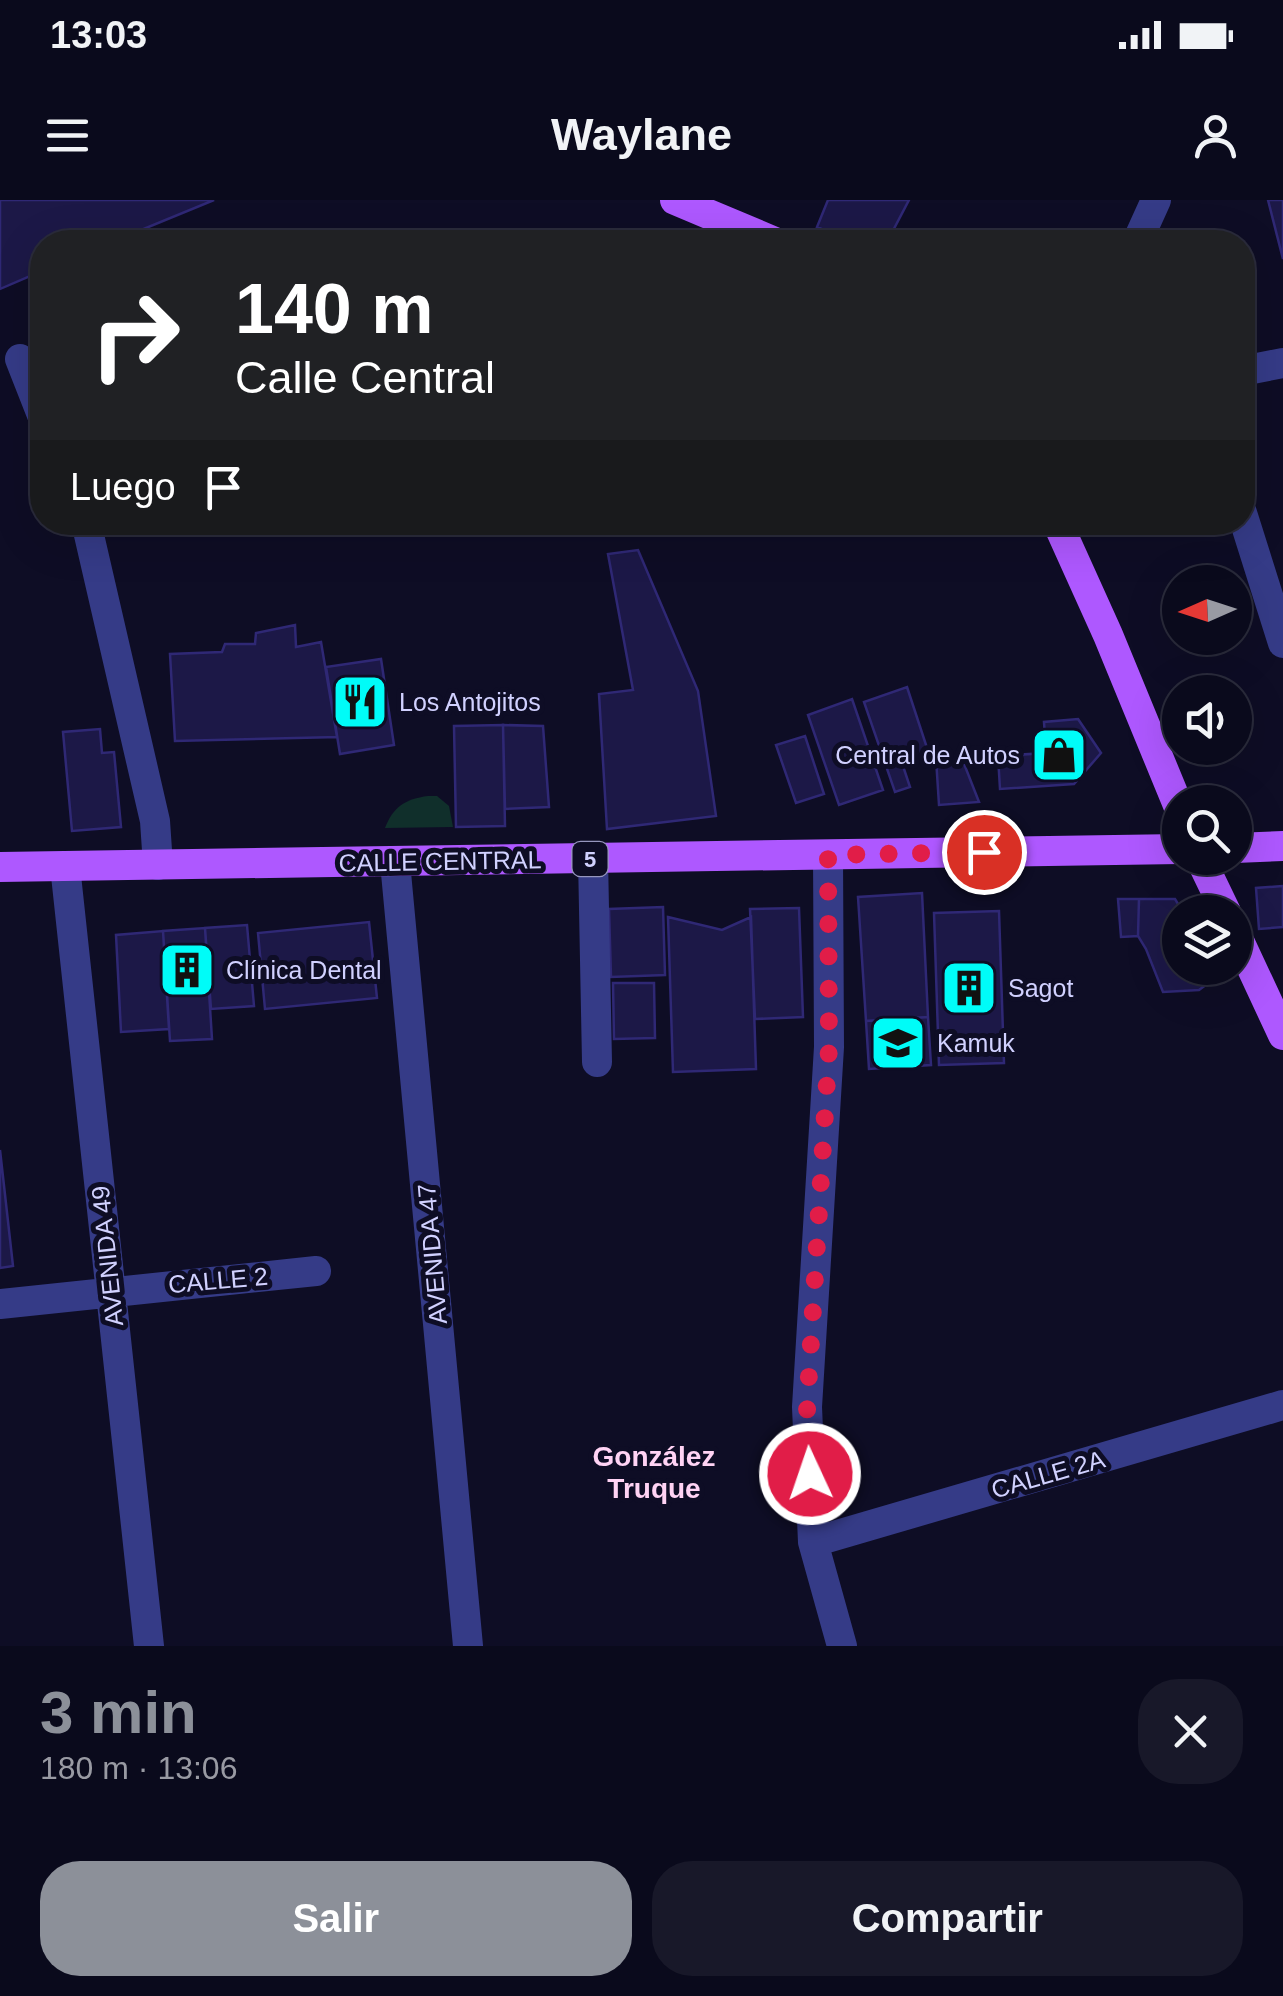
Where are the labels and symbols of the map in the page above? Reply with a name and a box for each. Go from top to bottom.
north arrow [1162,565,1252,655]
restaurant icon: Los Antojitos [330,672,390,732]
place label: Los Antojitos [399,688,541,716]
shop icon: Central de Autos [1029,725,1089,785]
place label: Central de Autos [835,741,1020,769]
pin [942,810,1027,895]
road number: 5 [572,842,608,876]
street label: CALLE CENTRAL [338,845,542,877]
building icon: Clínica Dental [157,940,217,1000]
place label: Clínica Dental [226,956,382,984]
building icon: Sagot [939,958,999,1018]
place label: Sagot [1008,974,1073,1002]
school or university icon: Kamuk [868,1013,928,1073]
place label: Kamuk [937,1029,1015,1057]
street label: AVENIDA 47 [412,1182,452,1326]
street label: AVENIDA 49 [86,1184,128,1328]
street label: CALLE 2 [167,1262,269,1298]
position arrow [758,1422,862,1526]
district label: González Truque [593,1441,715,1504]
street label: CALLE 2A [988,1444,1108,1504]

